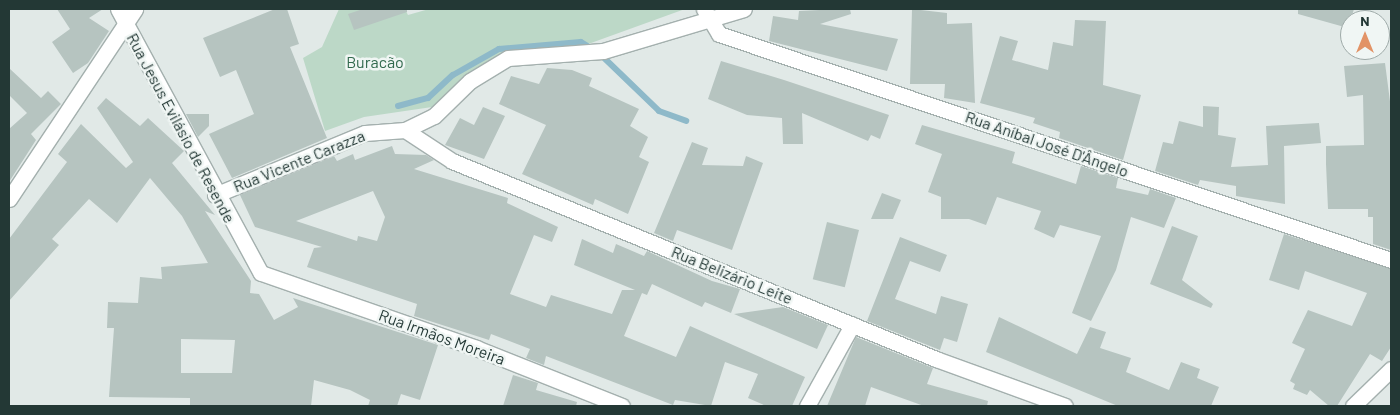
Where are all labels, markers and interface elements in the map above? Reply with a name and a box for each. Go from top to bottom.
north arrow [1340,10,1390,60]
text: N [1360,12,1370,29]
street label: Rua Jesus Evilásio de Resende [123,30,239,226]
park label: Buracão [346,52,404,72]
street label: Rua Aníbal José D'Ângelo [963,107,1131,181]
street label: Rua Vicente Carazza [230,126,368,196]
street label: Rua Belizário Leite [669,242,795,308]
street label: Rua Irmãos Moreira [376,305,508,369]

